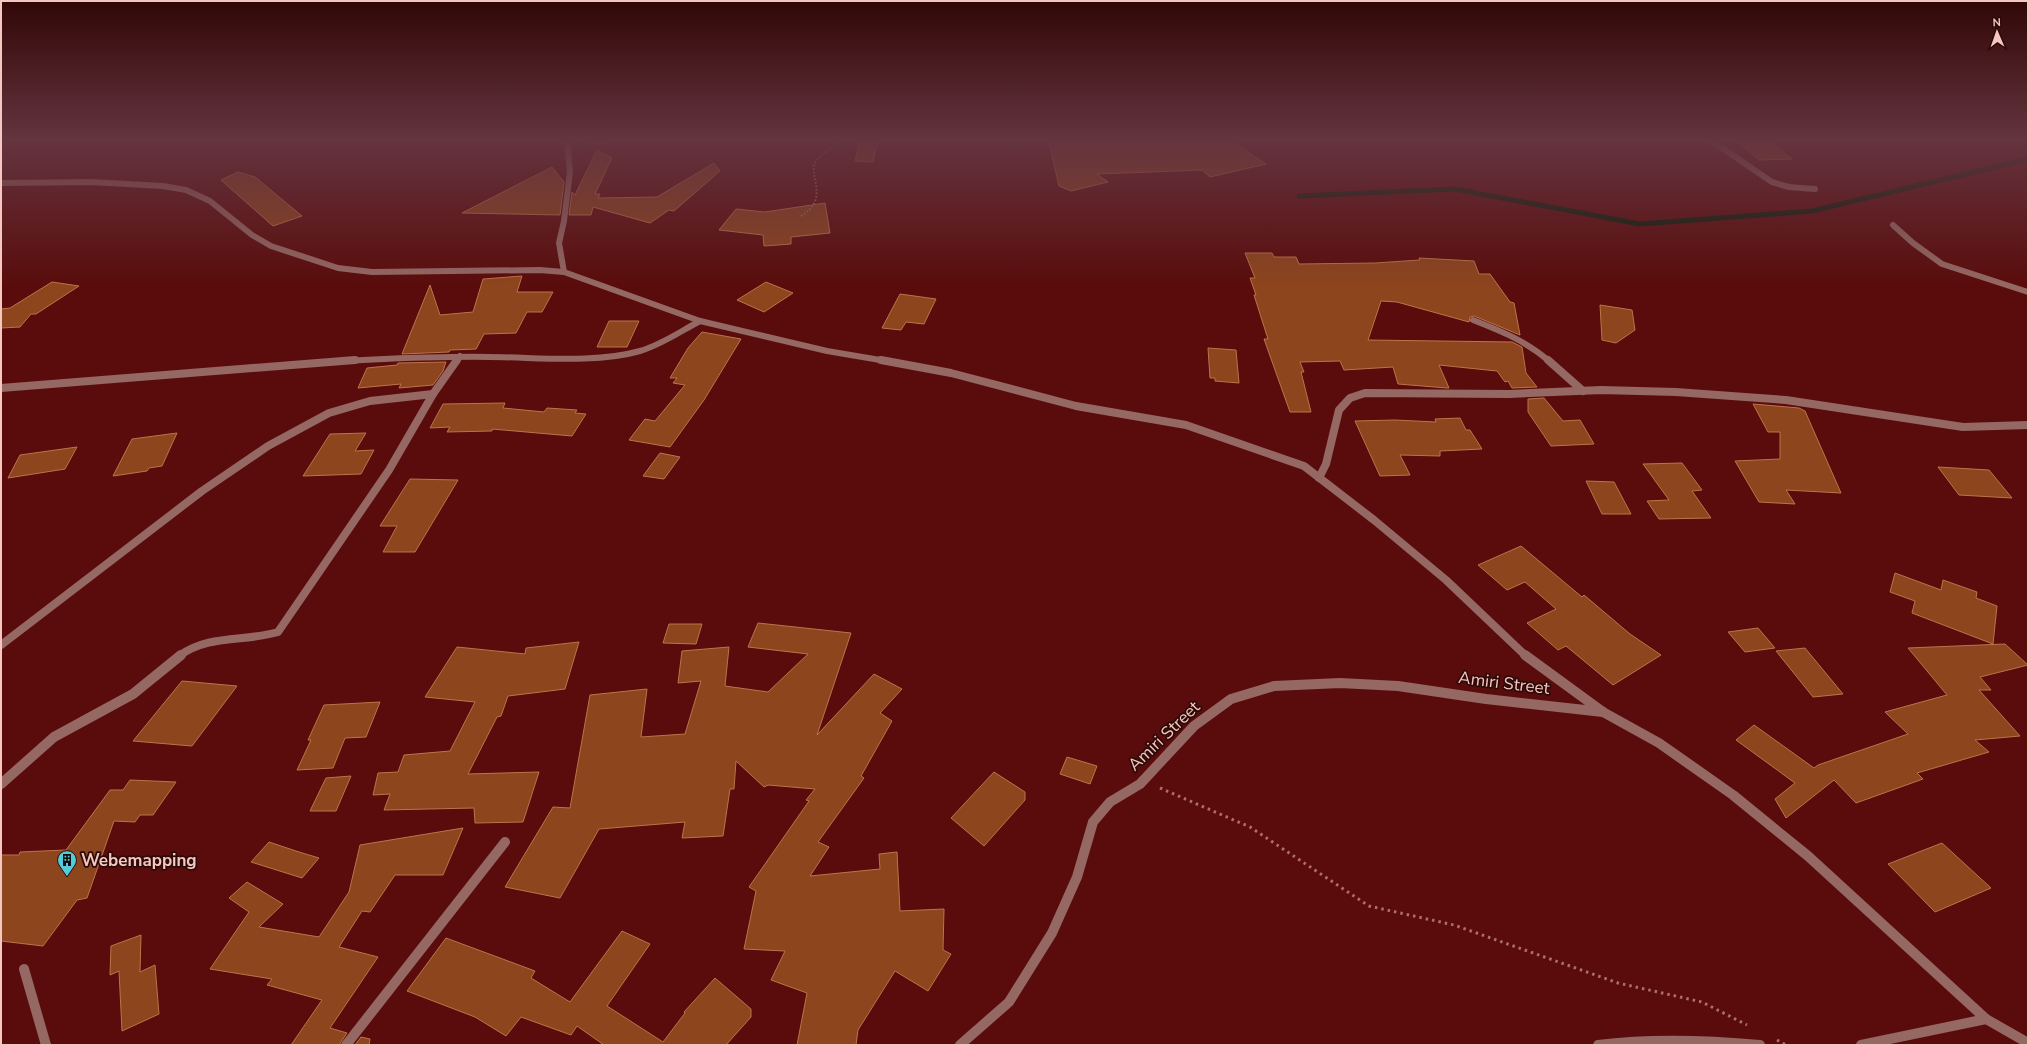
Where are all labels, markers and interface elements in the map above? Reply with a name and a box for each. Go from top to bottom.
north arrow [1977,12,2017,52]
text: N [1992,15,2001,30]
street label: Amiri Street [1457,666,1552,700]
street label: Amiri Street [1123,695,1206,776]
building icon: Webemapping [56,849,78,877]
place label: Webemapping [81,849,197,872]

